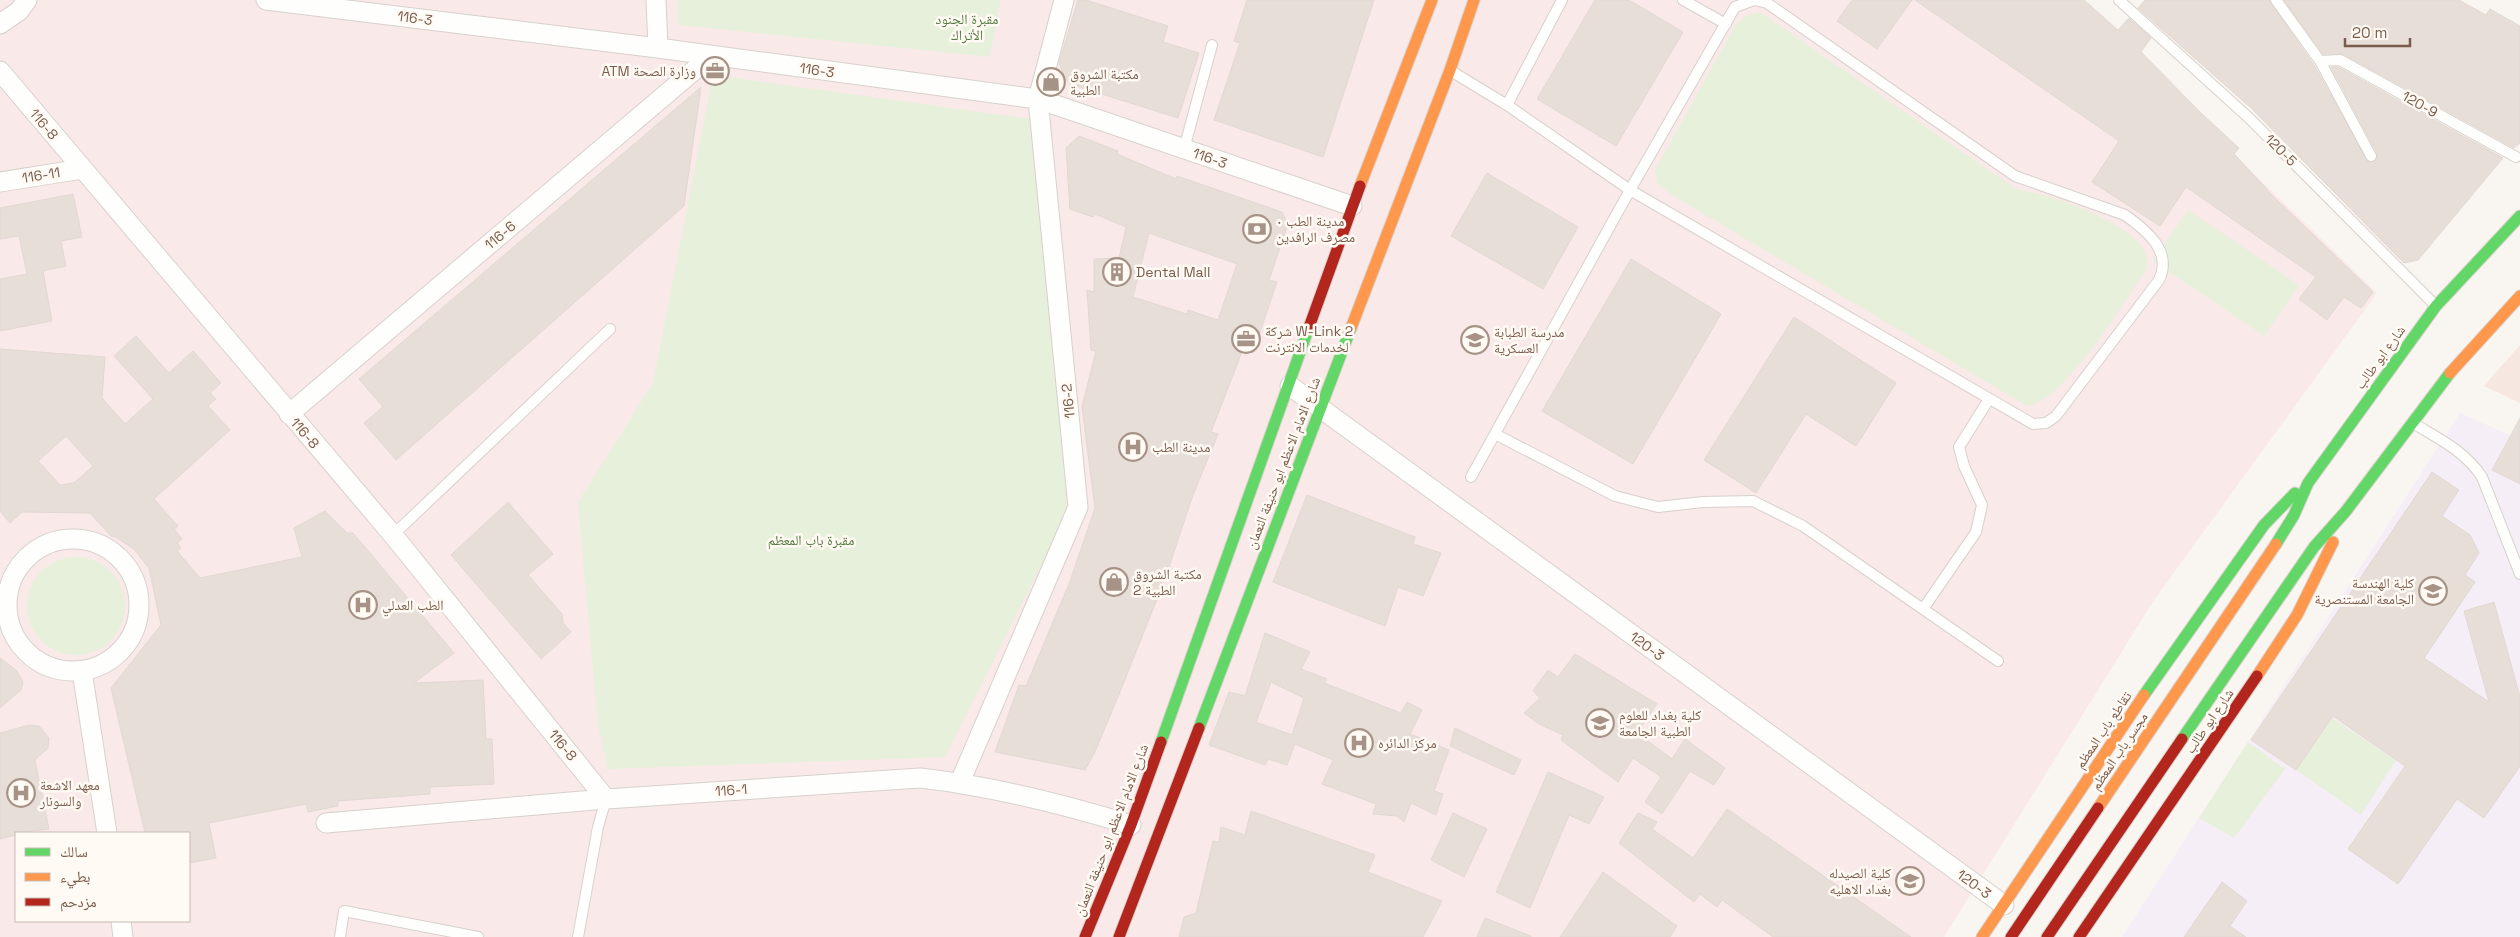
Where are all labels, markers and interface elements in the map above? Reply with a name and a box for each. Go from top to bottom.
street label: 116-3 [396,7,434,29]
park label: مقبرة الجنود الأتراك [936,10,998,44]
scale bar [2345,15,2410,47]
text: 20 m [2352,23,2387,42]
office icon: ATM وزارة الصحة [700,56,730,86]
street label: 116-3 [798,59,836,81]
place label: ATM وزارة الصحة [601,62,696,80]
place label: مكتبة الشروق الطبية [1070,65,1139,99]
shop icon: مكتبة الشروق الطبية [1036,67,1066,97]
street label: 120-9 [2399,87,2441,121]
street label: 116-8 [26,105,62,144]
street label: 120-5 [2261,130,2301,170]
street label: 116-3 [1190,144,1230,172]
street label: 116-11 [21,163,61,187]
place label: مدينة الطب ٠ مصرف الرافدين [1276,212,1355,246]
bank icon: مدينة الطب ٠ مصرف الرافدين [1242,214,1272,244]
street label: 116-6 [481,217,519,253]
building icon: Dental Mall [1102,257,1132,287]
place label: Dental Mall [1136,263,1210,281]
street label: شارع ابو طالب [2351,321,2410,393]
place label: شركة W-Link 2 لخدمات الانترنت [1265,322,1353,356]
place label: مدرسة الطبابة العسكرية [1494,323,1564,357]
office icon: شركة W-Link 2 لخدمات الانترنت [1231,324,1261,354]
school or university icon: مدرسة الطبابة العسكرية [1460,325,1490,355]
street label: شارع الامام الاعظم ابو حنيفة النعمان [1242,374,1325,552]
street label: 116-2 [1057,383,1079,419]
street label: 116-8 [287,414,324,452]
hospital icon: مدينة الطب [1118,432,1148,462]
place label: مدينة الطب [1152,438,1210,456]
park label: مقبرة باب المعظم [768,531,854,550]
place label: مكتبة الشروق الطبية 2 [1133,565,1202,599]
shop icon: مكتبة الشروق الطبية 2 [1099,567,1129,597]
place label: كلية الهندسة الجامعة المستنصرية [2315,574,2414,608]
school or university icon: كلية الهندسة الجامعة المستنصرية [2418,576,2448,606]
hospital icon: الطب العدلي [348,590,378,620]
place label: الطب العدلي [382,596,443,617]
street label: 120-3 [1626,628,1668,664]
street label: شارع ابو طالب [2181,685,2238,758]
street label: تقاطع باب المعظم [2071,688,2136,773]
place label: كلية بغداد للعلوم الطبية الجامعة [1619,706,1701,740]
school or university icon: كلية بغداد للعلوم الطبية الجامعة [1585,708,1615,738]
street label: مجسر باب المعظم [2086,709,2152,794]
street label: 116-8 [545,726,581,765]
hospital icon: مركز الدائره [1344,728,1374,758]
place label: مركز الدائره [1378,734,1437,752]
street label: شارع الامام الاعظم ابو حنيفة النعمان [1070,741,1153,919]
place label: معهد الاشعة والسونار [39,776,100,810]
hospital icon: معهد الاشعة والسونار [6,778,36,808]
street label: 116-1 [714,780,748,800]
legend [15,832,190,922]
text: سالك [60,842,88,861]
place label: كلية الصيدله بغداد الاهليه [1829,864,1891,898]
school or university icon: كلية الصيدله بغداد الاهليه [1895,866,1925,896]
street label: 120-3 [1953,866,1995,902]
text: بطيء [60,867,90,889]
text: مزدحم [60,892,97,912]

